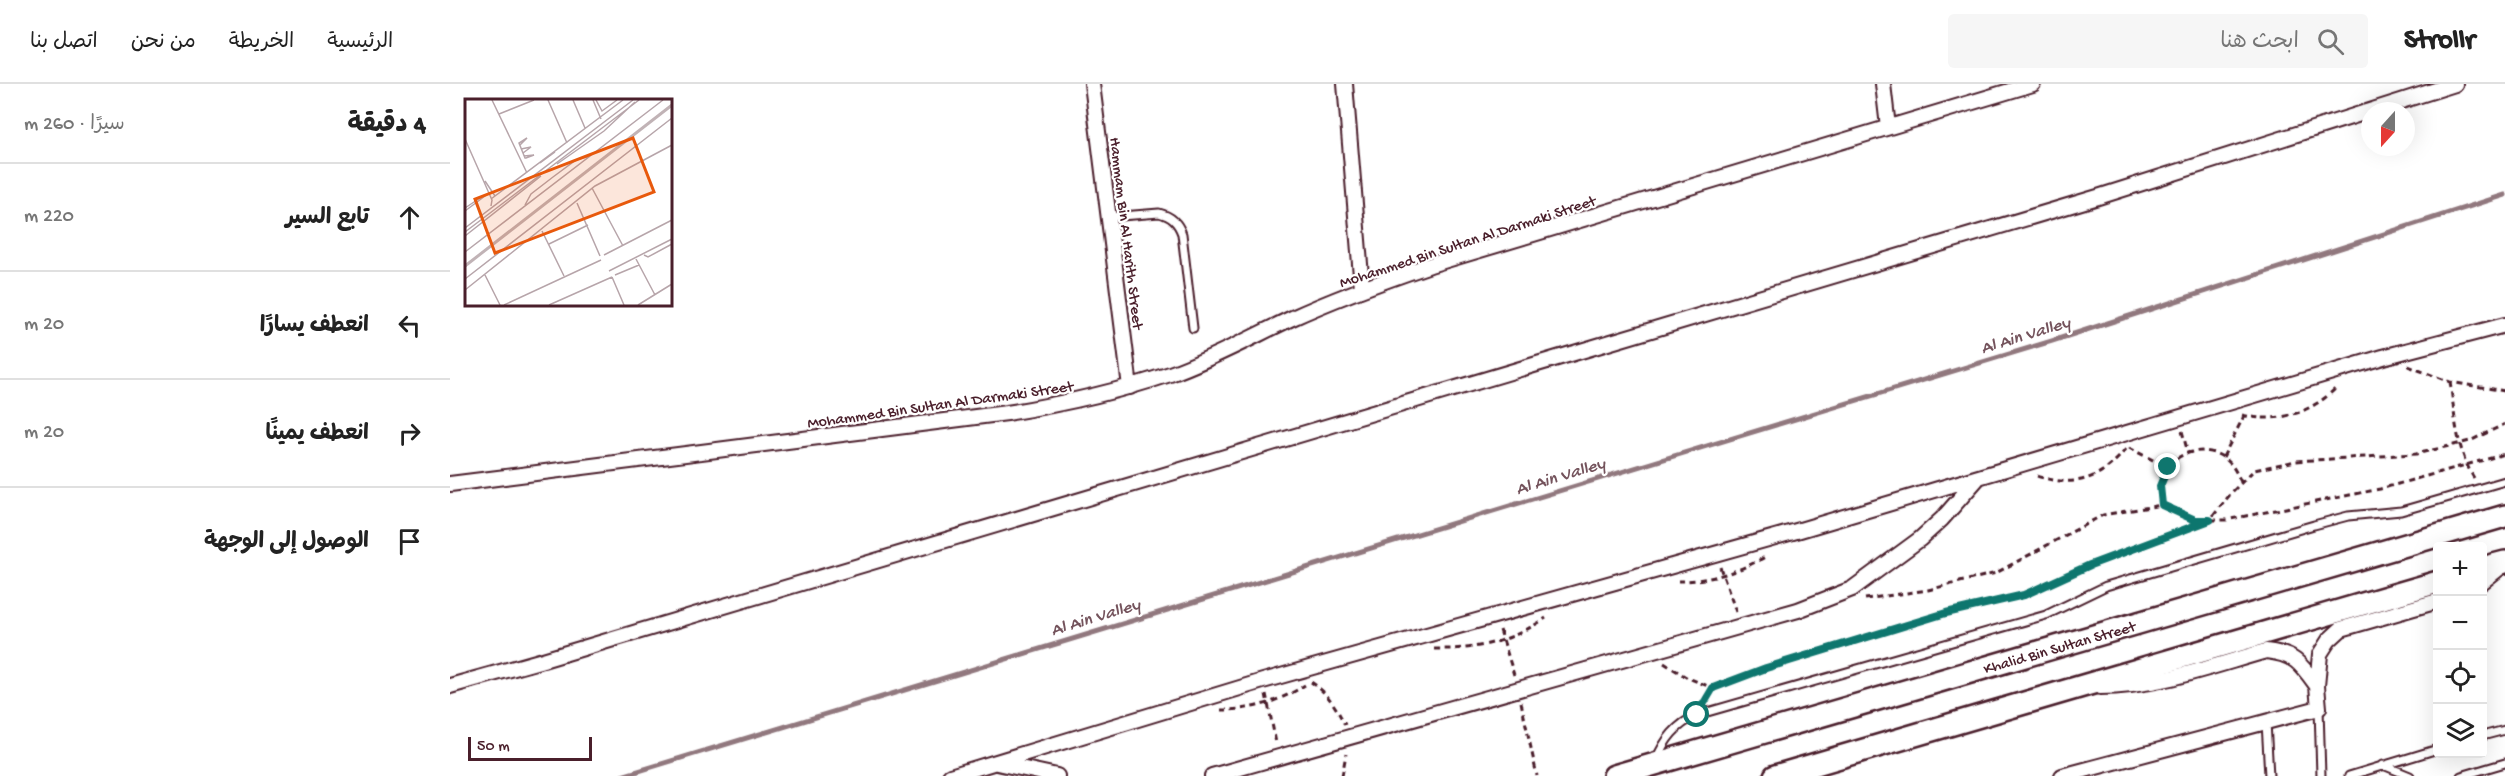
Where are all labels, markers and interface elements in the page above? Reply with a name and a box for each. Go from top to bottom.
search box [1948,14,2368,68]
icon: search [2314,25,2347,58]
text: Strollr [2404,25,2475,58]
text: ابحث هنا [2220,30,2299,56]
text: اتصل بنا [30,31,98,56]
text: من نحن [131,31,196,56]
text: الخريطة [229,31,294,56]
text: الرئيسية [327,31,393,56]
inset map [465,99,672,306]
north arrow [2361,102,2415,156]
text: 4 دقيقة [348,111,426,142]
text: سيرًا · 260 m [24,114,125,137]
street label: Hammam Bin Al Harith Street [1103,136,1146,332]
street label: Mohammed Bin Sultan Al Darmaki Street [1338,192,1600,294]
icon: ahead [393,201,426,234]
text: 220 m [24,206,74,229]
text: تابع السير [285,206,369,232]
icon: left [393,309,426,342]
water label: Al Ain Valley [1979,313,2074,360]
text: 20 m [24,314,64,337]
text: انعطف يسارًا [260,314,369,340]
street label: Mohammed Bin Sultan Al Darmaki Street [806,378,1076,435]
icon: right [393,417,426,450]
text: 20 m [24,422,64,445]
text: انعطف يمينًا [266,422,369,448]
route end [2154,453,2180,479]
water label: Al Ain Valley [1514,454,1609,501]
icon: arrive [393,525,426,558]
text: الوصول إلى الوجهة [204,530,369,556]
map controls [2433,542,2487,758]
button: + [2433,542,2487,596]
water label: Al Ain Valley [1049,595,1144,642]
button: − [2433,596,2487,650]
street label: Khalid Bin Sultan Street [1982,618,2140,680]
button: locate [2433,650,2487,704]
route start [1683,701,1709,727]
button: layers [2433,704,2487,758]
scale bar [468,734,592,762]
text: 50 m [477,738,510,757]

